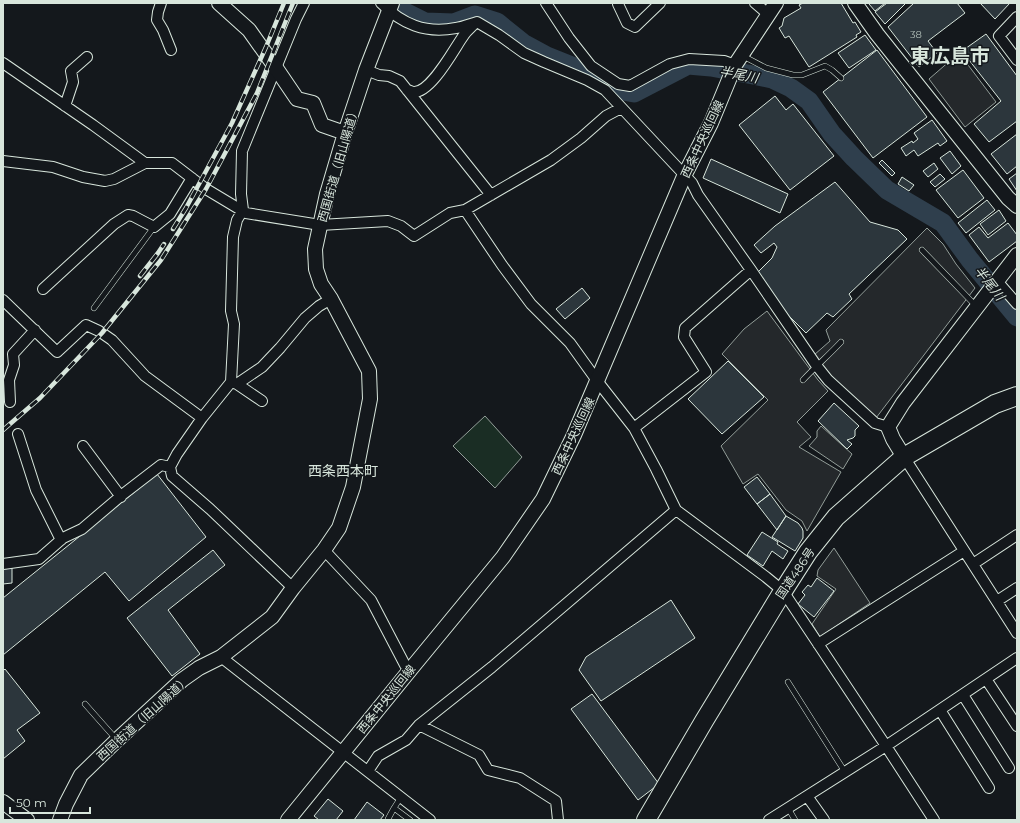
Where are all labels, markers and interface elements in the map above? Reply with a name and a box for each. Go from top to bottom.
house number: 38 [910,28,922,41]
district label: 東広島市 [910,44,990,68]
water label: 半尾川 [718,62,762,86]
street label: 西条中央巡回線 [677,98,727,180]
street label: 西国街道（旧山陽道） [314,104,362,224]
water label: 半尾川 [972,263,1010,305]
street label: 西条中央巡回線 [548,395,598,477]
district label: 西条西本町 [308,462,378,480]
street label: 国道486号 [772,544,818,602]
street label: 西条中央巡回線 [354,662,418,736]
street label: 西国街道（旧山陽道） [93,672,193,764]
scale bar [10,789,90,815]
text: 50 m [16,795,47,810]

